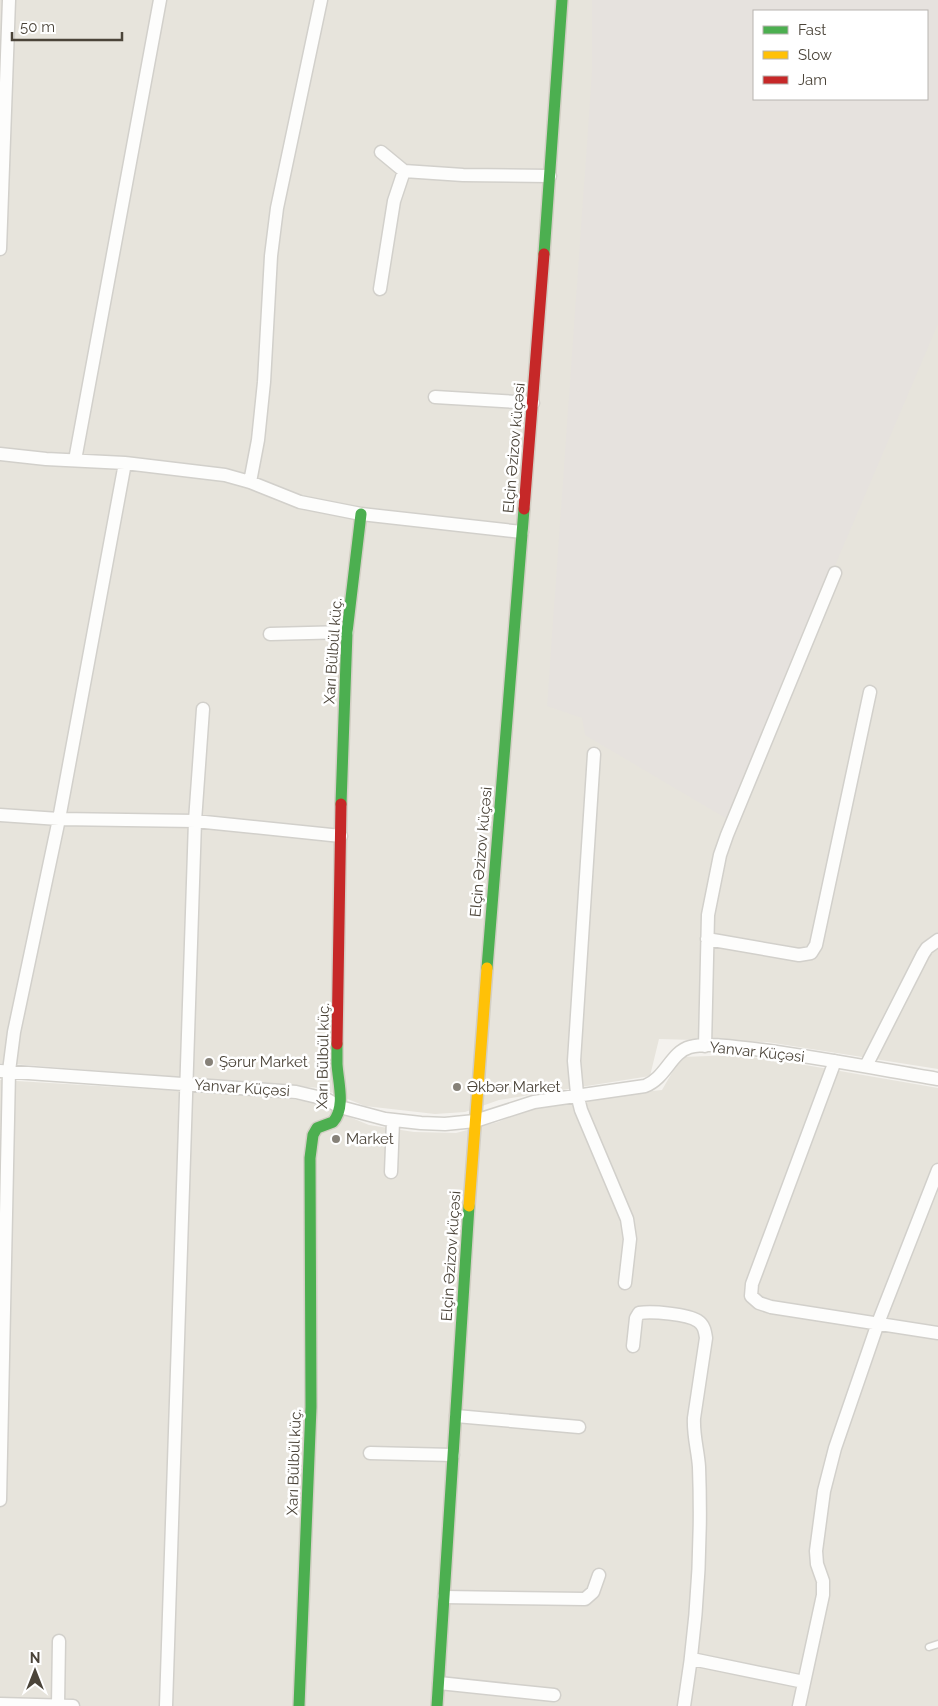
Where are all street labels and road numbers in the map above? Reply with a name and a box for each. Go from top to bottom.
street label: Elçin Əzizov küçəsi [499,382,529,514]
street label: Xarı Bülbül küç. [320,597,346,705]
street label: Elçin Əzizov küçəsi [466,786,496,918]
street label: Xarı Bülbül küç. [313,1003,333,1109]
street label: Yanvar Küçəsi [708,1038,806,1066]
street label: Yanvar Küçəsi [194,1076,290,1100]
street label: Elçin Əzizov küçəsi [437,1190,465,1322]
street label: Xarı Bülbül küç. [283,1408,305,1516]

